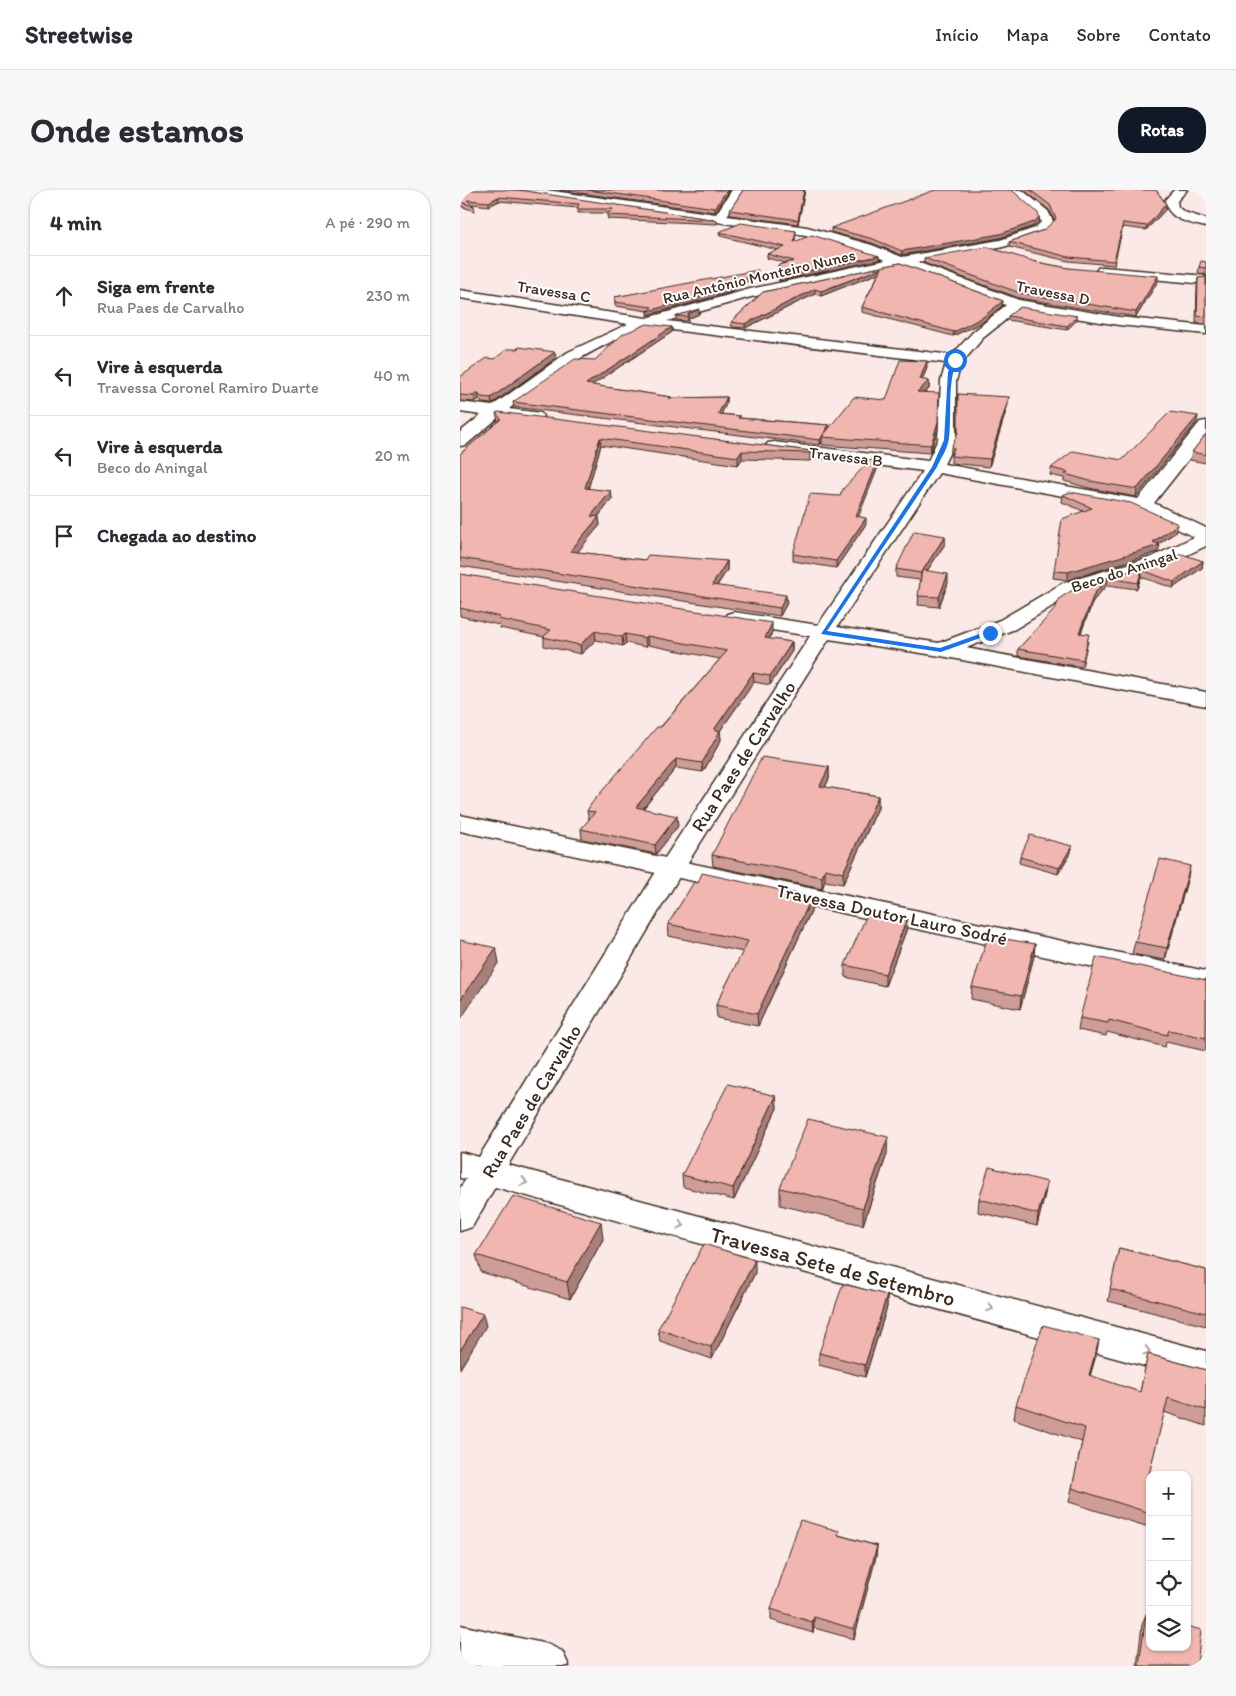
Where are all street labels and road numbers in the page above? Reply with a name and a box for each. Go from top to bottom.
street label: Rua Antônio Monteiro Nunes [661,245,857,308]
street label: Travessa C [516,276,592,307]
street label: Travessa D [1015,276,1092,309]
street label: Travessa B [808,443,884,470]
street label: Beco do Aningal [1069,544,1180,597]
street label: Rua Paes de Carvalho [686,677,801,836]
street label: Travessa Doutor Lauro Sodré [774,879,1009,950]
street label: Rua Paes de Carvalho [477,1020,586,1182]
street label: Travessa Sete de Setembro [707,1221,958,1312]

